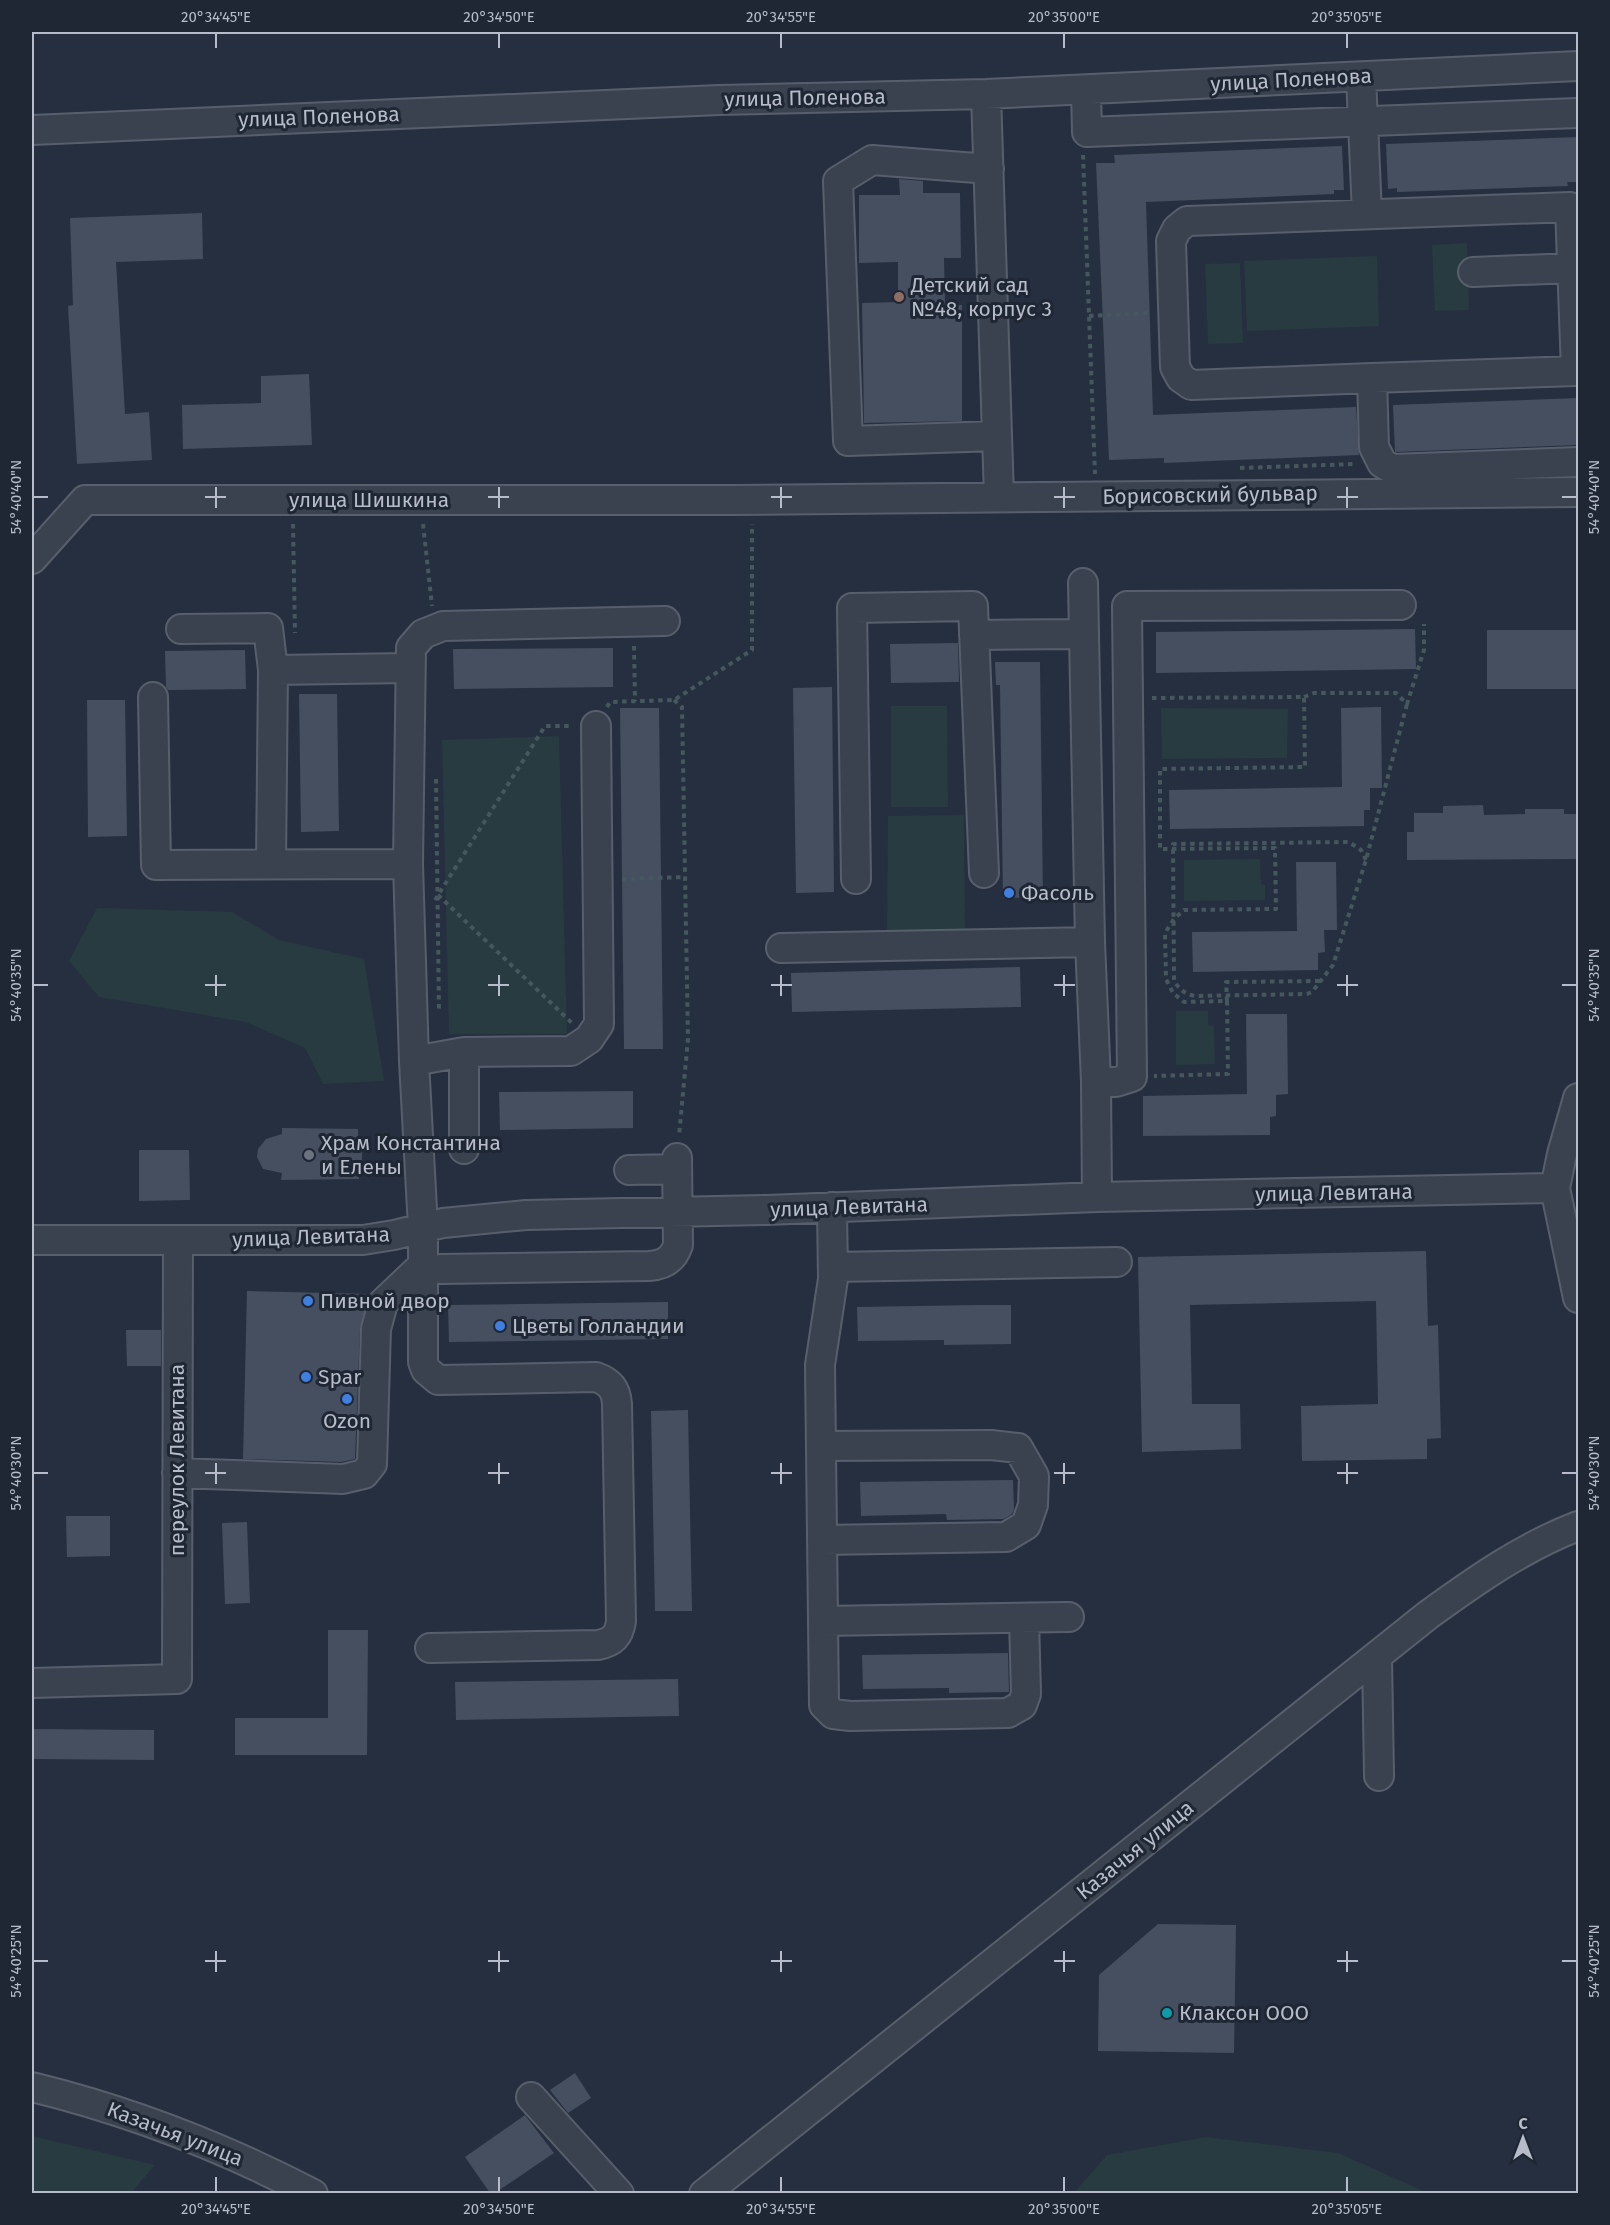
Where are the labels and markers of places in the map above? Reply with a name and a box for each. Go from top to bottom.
place label: Детский сад №48, корпус 3 [910,272,1052,322]
marker: Детский сад №48, корпус 3 [892,290,906,304]
place label: Фасоль [1021,880,1094,906]
marker: Фасоль [1002,886,1016,900]
place label: Храм Константина и Елены [321,1130,501,1180]
marker: Храм Константина и Елены [302,1148,316,1162]
place label: Пивной двор [320,1288,450,1314]
marker: Пивной двор [301,1294,315,1308]
place label: Цветы Голландии [512,1313,685,1339]
marker: Цветы Голландии [493,1319,507,1333]
place label: Spar [318,1364,361,1390]
marker: Spar [299,1370,313,1384]
marker: Ozon [340,1392,354,1406]
place label: Ozon [323,1408,371,1434]
place label: Клаксон ООО [1179,2000,1309,2026]
marker: Клаксон ООО [1160,2006,1174,2020]

